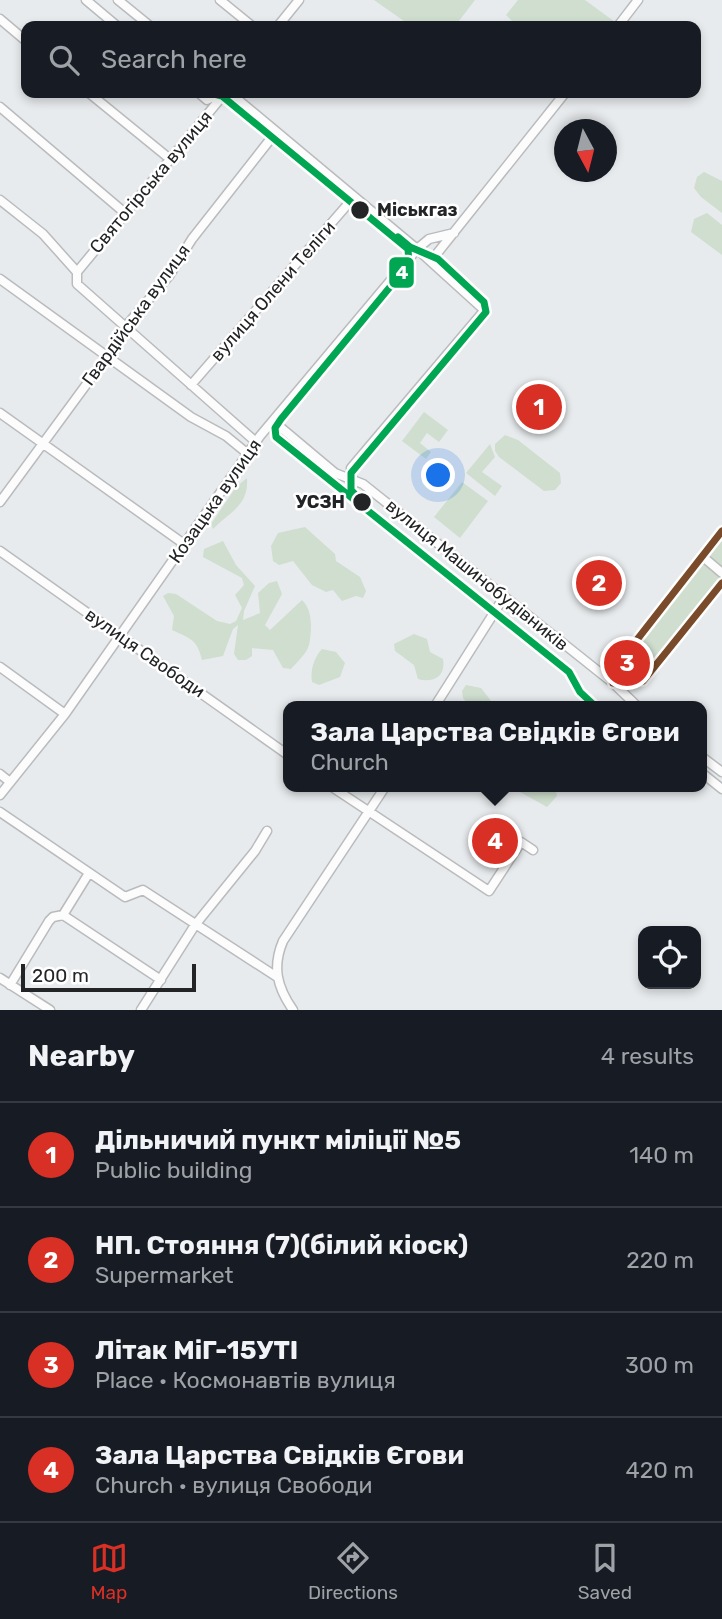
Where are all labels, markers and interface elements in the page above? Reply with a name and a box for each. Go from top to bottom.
search box [21,21,701,98]
icon: search [45,41,83,79]
text: Search here [101,44,247,75]
street label: Святогірська вулиця [85,106,217,258]
north arrow [554,119,617,182]
marker: Міськгаз [349,199,371,221]
place label: Міськгаз [377,199,458,221]
street label: вулиця Олени Теліги [206,216,340,366]
street label: Гвардійська вулиця [77,240,195,390]
line badge: 4 [388,256,415,289]
text: 4 [396,261,409,284]
pin: 1 [516,381,562,433]
street label: Козацька вулиця [164,435,266,567]
your location [421,458,455,492]
place label: УСЗН [296,491,345,513]
marker: УСЗН [351,491,373,513]
street label: вулиця Машинобудівників [381,495,573,655]
pin: 2 [576,557,622,609]
street label: вулиця Свободи [81,604,209,702]
pin: 3 [604,637,650,689]
popup [283,701,707,792]
text: Зала Царства Свідків Єгови [310,717,680,748]
text: Church [310,748,389,776]
pin: 4 [472,815,518,867]
map controls [638,926,701,989]
button: locate [638,926,701,989]
scale bar [21,961,196,993]
text: 200 m [32,964,89,987]
text: Nearby [28,1038,135,1074]
text: 4 results [601,1042,694,1070]
text: Дільничий пункт міліції №5 [95,1125,461,1156]
text: 1 [45,1141,57,1169]
text: 140 m [629,1141,694,1169]
text: Public building [95,1156,252,1184]
text: НП. Стояння (7)(білий кіоск) [95,1230,468,1261]
text: 2 [44,1246,58,1274]
text: 220 m [626,1246,694,1274]
text: Supermarket [95,1261,233,1289]
text: Літак МіГ-15УТІ [95,1335,298,1366]
text: 3 [43,1351,59,1379]
text: 300 m [625,1351,694,1379]
text: Place · Космонавтів вулиця [95,1366,396,1394]
text: Зала Царства Свідків Єгови [95,1440,464,1471]
text: 4 [43,1456,59,1484]
text: 420 m [626,1456,694,1484]
text: Church · вулиця Свободи [95,1471,373,1499]
tab: Map [90,1539,128,1604]
tab: Directions [308,1539,398,1604]
tab: Saved [578,1539,632,1604]

